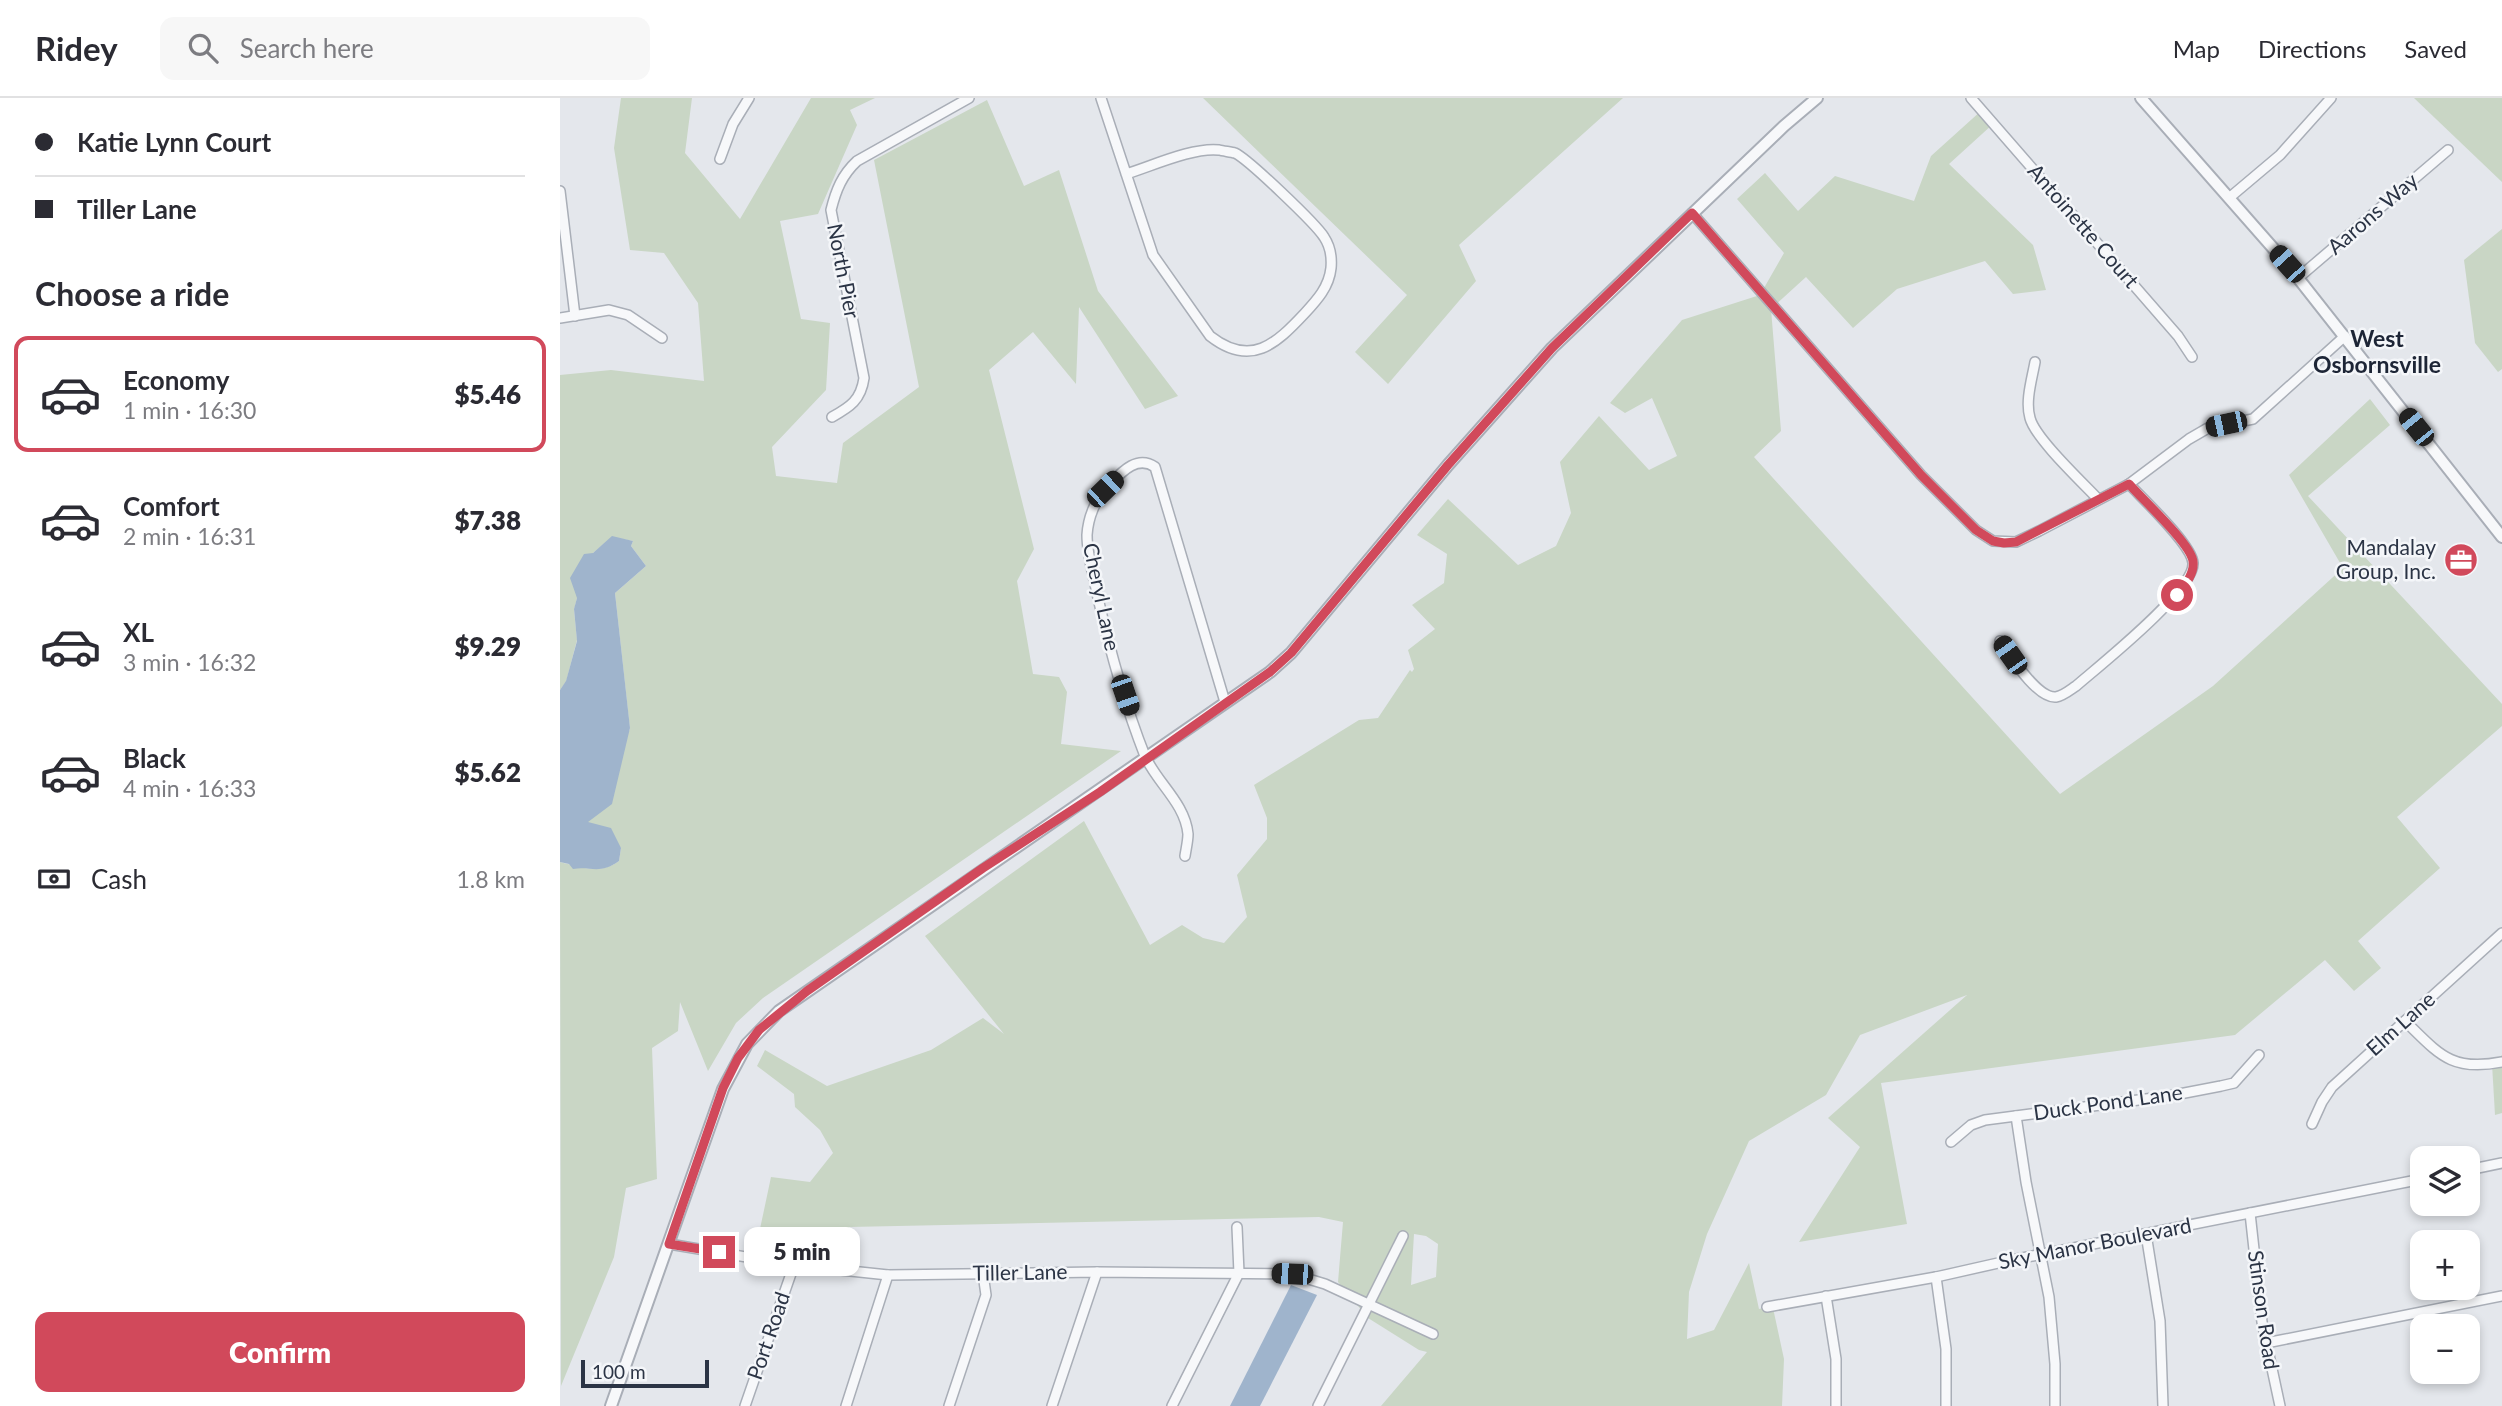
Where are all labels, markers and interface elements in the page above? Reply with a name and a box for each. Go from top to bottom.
search box [160,17,650,80]
text: Ridey [35,28,118,68]
icon: search [184,29,222,67]
text: Search here [240,32,374,64]
text: Map [2173,34,2220,63]
text: Directions [2258,34,2366,63]
text: Saved [2404,34,2467,63]
text: Katie Lynn Court [77,126,271,158]
street label: Antoinette Court [2023,158,2145,293]
street label: Aarons Way [2322,167,2422,259]
text: Tiller Lane [77,193,197,225]
street label: North Pier [823,221,866,321]
car [2266,241,2309,287]
text: Choose a ride [35,274,229,313]
district label: West Osbornsville [2313,324,2441,378]
icon: car [39,363,102,426]
text: Economy [123,364,229,396]
text: $5.46 [454,378,521,410]
text: 1 min · 16:30 [123,396,256,424]
car [2395,404,2438,450]
car [2204,409,2249,439]
car [1083,467,1128,511]
icon: car [39,489,102,552]
text: Comfort [123,490,220,522]
text: $7.38 [454,504,521,536]
text: 2 min · 16:31 [123,522,256,550]
place label: Mandalay Group, Inc. [2336,534,2436,583]
street label: Cheryl Lane [1079,540,1126,653]
office icon: Mandalay Group, Inc. [2442,541,2480,579]
route start [2161,579,2193,611]
icon: car [39,615,102,678]
text: XL [123,616,154,648]
text: $9.29 [454,630,521,662]
car [1990,632,2031,678]
text: 3 min · 16:32 [123,648,256,676]
car [1109,672,1142,718]
icon: car [39,741,102,804]
text: Black [123,742,186,774]
text: $5.62 [454,756,521,788]
text: 4 min · 16:33 [123,774,256,802]
icon: cash [35,860,73,898]
text: Cash [91,863,147,895]
text: 1.8 km [456,865,525,893]
street label: Elm Lane [2361,986,2439,1060]
street label: Duck Pond Lane [2032,1079,2184,1124]
map controls [2410,1146,2480,1384]
button: layers [2410,1146,2480,1216]
street label: Sky Manor Boulevard [1996,1212,2193,1274]
callout: 5 min [744,1228,859,1276]
button: + [2410,1230,2480,1300]
route end [703,1236,735,1268]
text: 5 min [773,1237,831,1265]
street label: Stinson Road [2244,1249,2285,1371]
street label: Tiller Lane [972,1258,1068,1285]
car [1271,1263,1314,1285]
street label: Port Road [741,1288,794,1383]
button: Confirm [35,1312,525,1392]
button: − [2410,1314,2480,1384]
scale bar [581,1357,709,1389]
text: 100 m [592,1360,646,1383]

